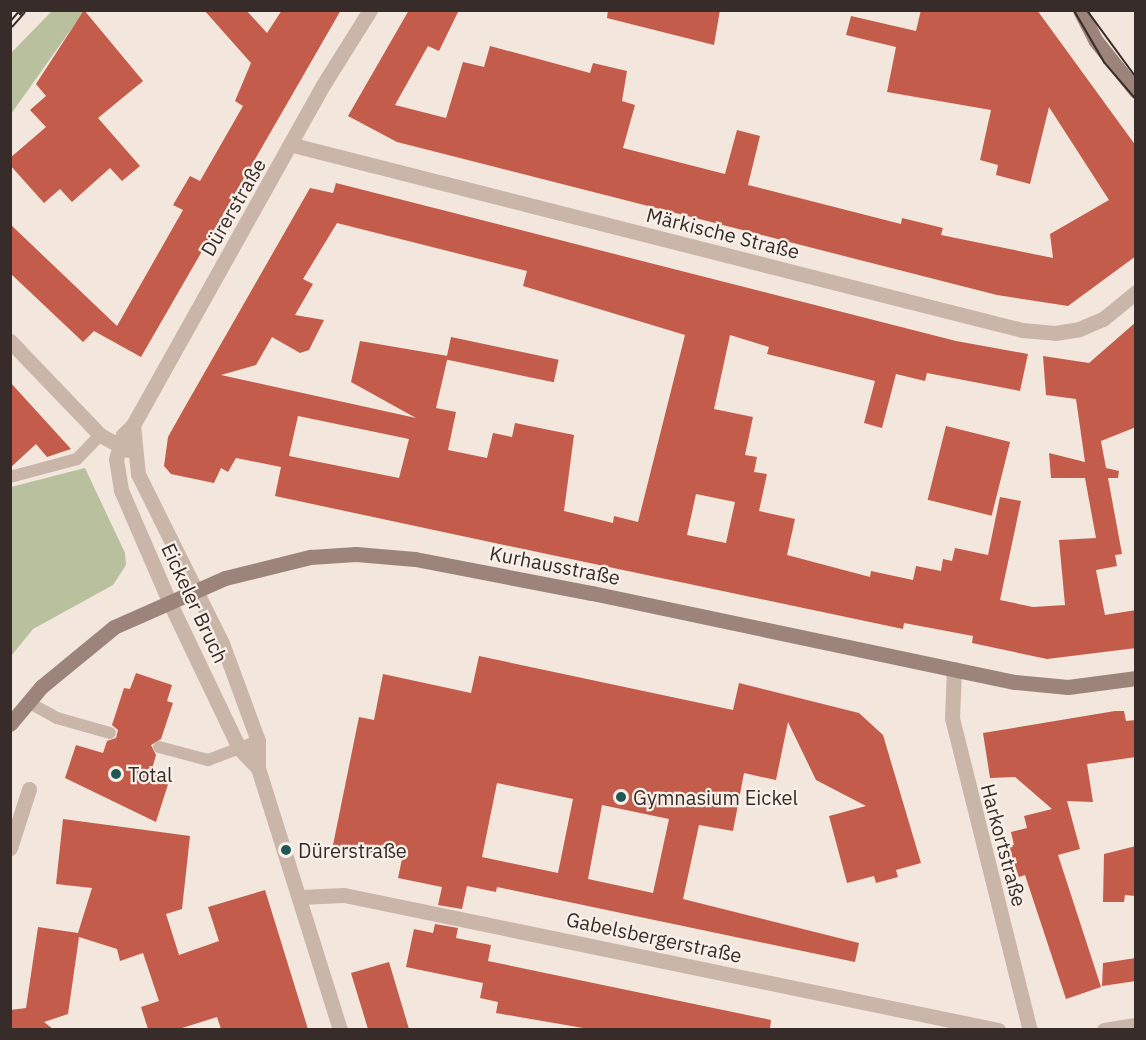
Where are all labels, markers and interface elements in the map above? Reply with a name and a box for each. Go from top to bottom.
street label: Dürerstraße [195,154,271,260]
street label: Märkische Straße [644,202,802,264]
street label: Eickeler Bruch [157,539,233,667]
street label: Kurhausstraße [488,541,622,589]
place label: Total [128,762,172,786]
marker: Total [109,767,123,781]
street label: Harkortstraße [976,781,1032,909]
place label: Gymnasium Eickel [633,785,798,809]
marker: Gymnasium Eickel [614,790,628,804]
place label: Dürerstraße [298,838,407,862]
marker: Dürerstraße [279,843,293,857]
street label: Gabelsbergerstraße [564,907,744,967]

